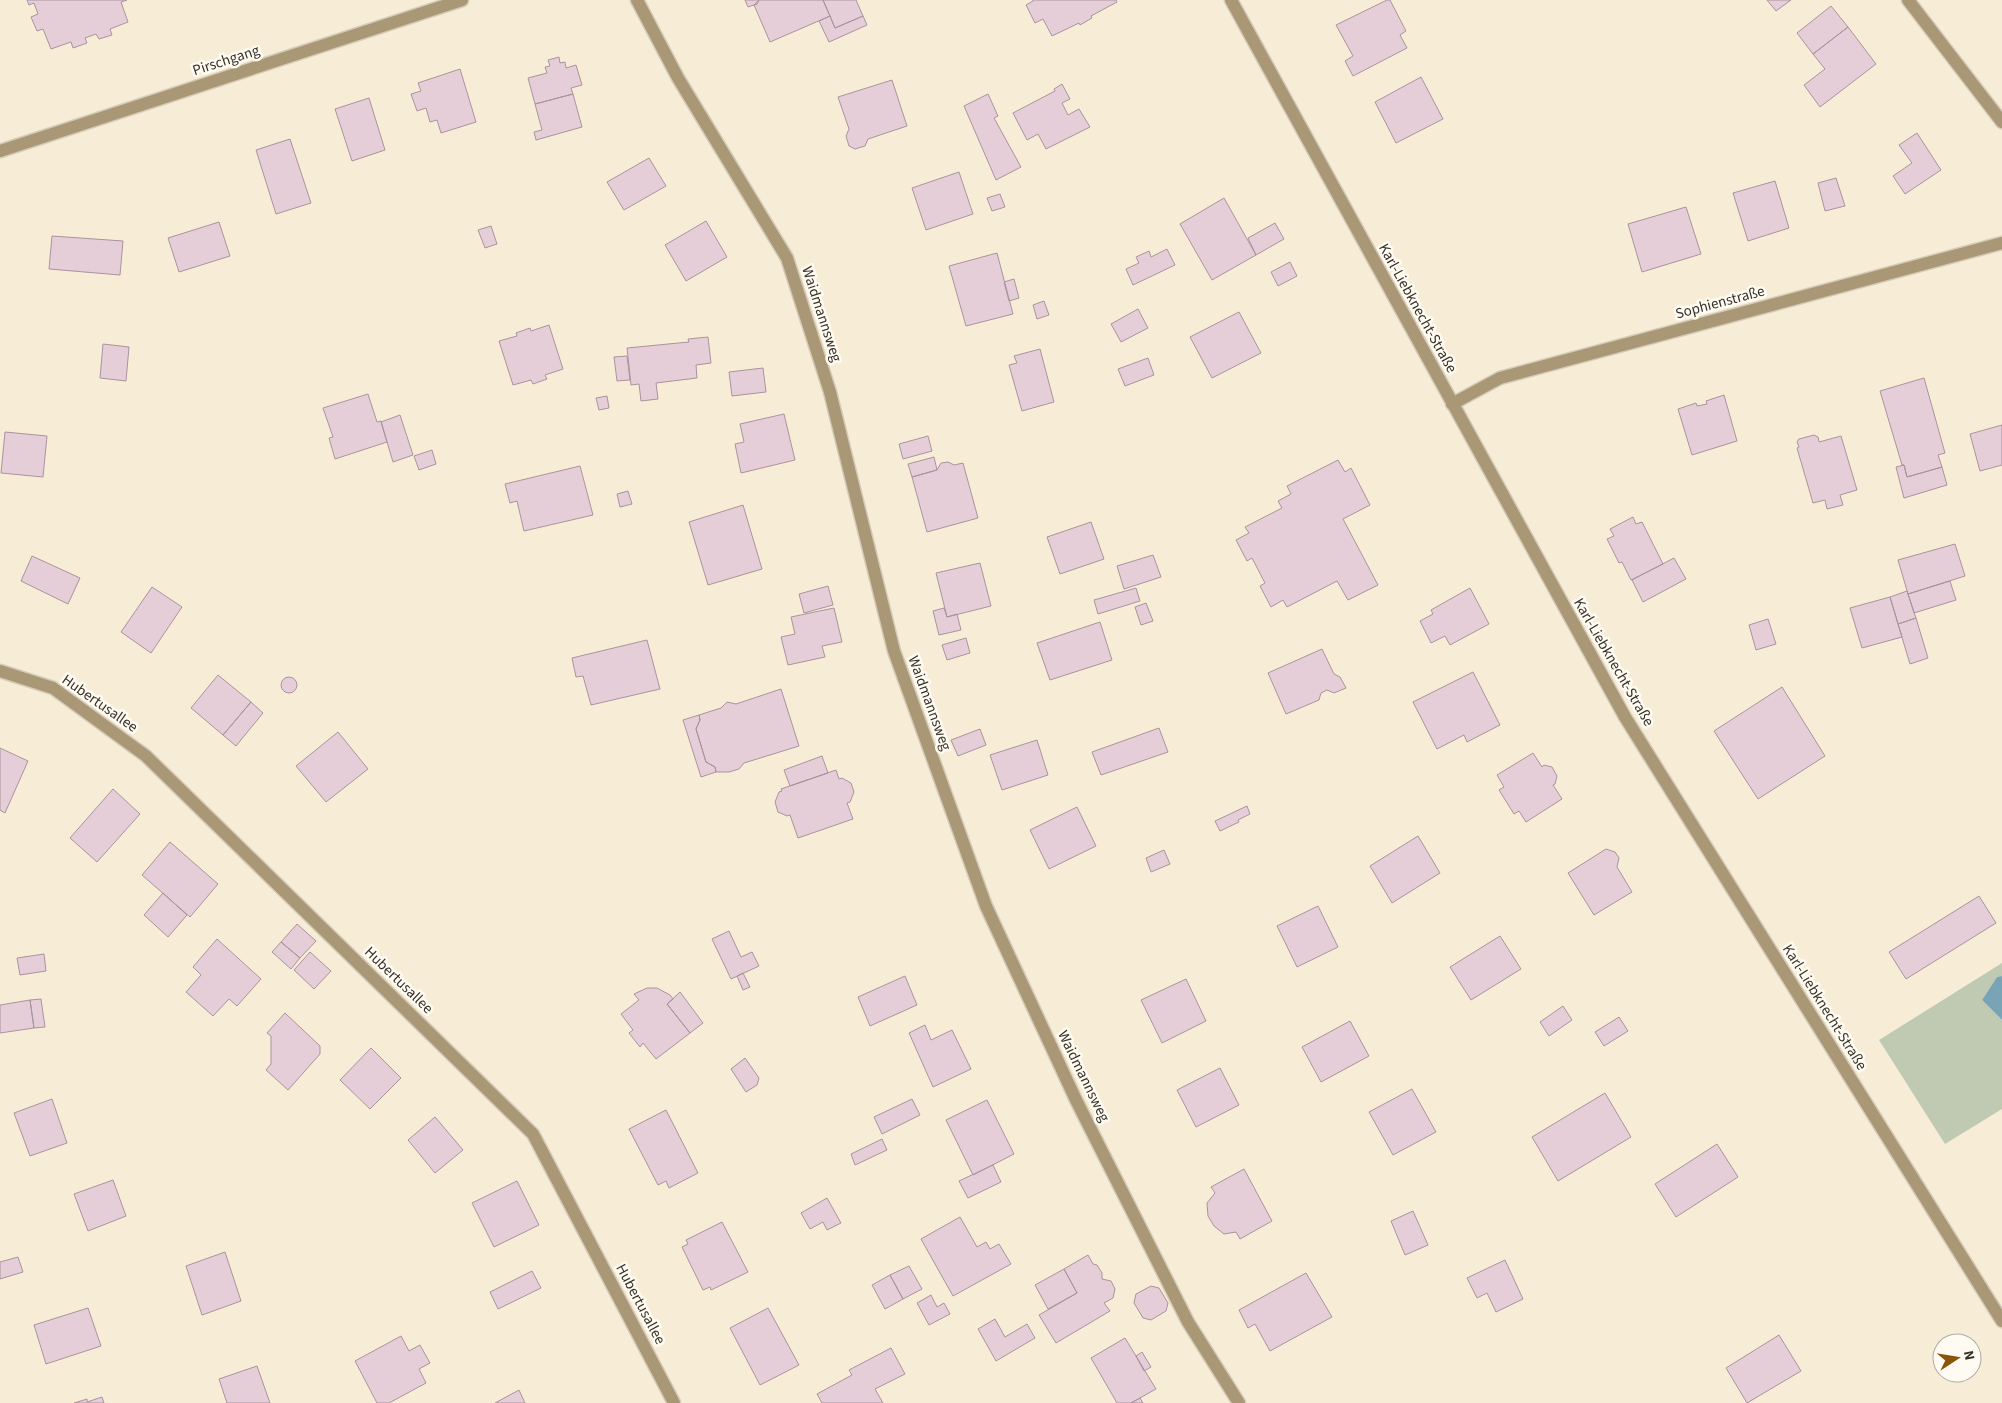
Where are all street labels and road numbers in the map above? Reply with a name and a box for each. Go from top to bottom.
street label: Pirschgang [190,40,263,81]
street label: Karl-Liebknecht-Straße [1373,240,1462,377]
street label: Waidmannsweg [796,264,847,365]
street label: Sophienstraße [1673,280,1767,324]
street label: Karl-Liebknecht-Straße [1568,594,1659,730]
street label: Waidmannsweg [903,653,957,754]
street label: Hubertusallee [57,669,142,737]
street label: Karl-Liebknecht-Straße [1777,940,1872,1074]
street label: Hubertusallee [360,942,438,1019]
street label: Waidmannsweg [1052,1027,1115,1126]
street label: Hubertusallee [611,1260,671,1348]

